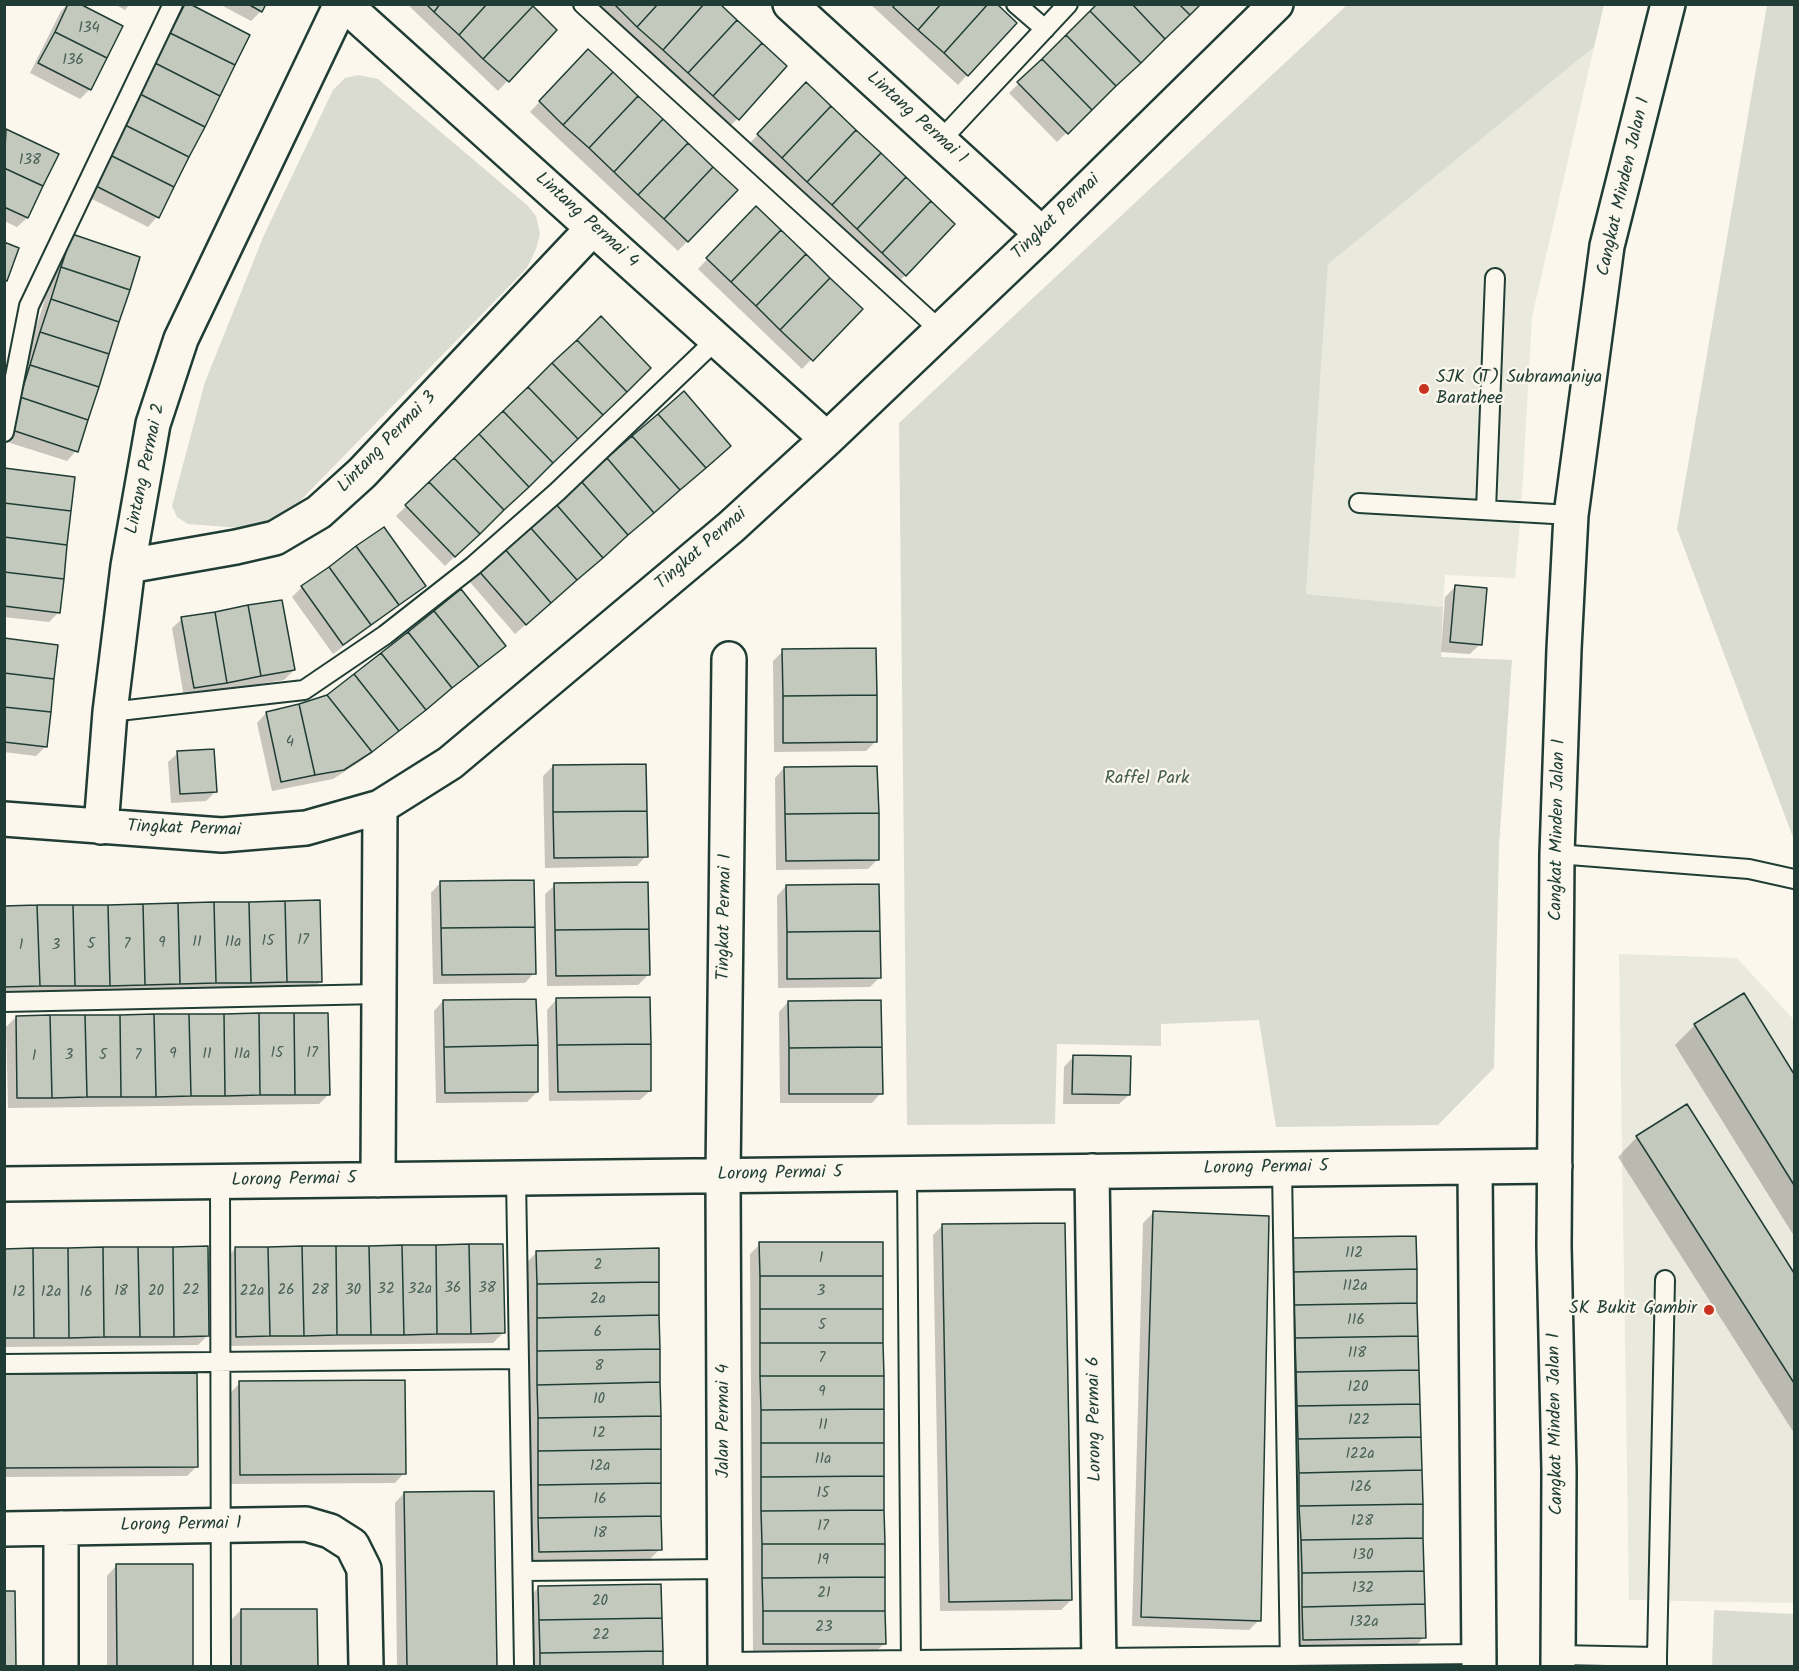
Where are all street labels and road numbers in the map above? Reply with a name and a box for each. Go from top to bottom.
street label: Lintang Permai 1 [861,68,971,170]
street label: Cangkat Minden Jalan 1 [1594,96,1656,278]
street label: Lintang Permai 4 [530,169,642,273]
street label: Tingkat Permai [1008,171,1106,265]
street label: Lintang Permai 3 [334,388,442,498]
street label: Lintang Permai 2 [123,402,171,536]
street label: Tingkat Permai [652,504,752,596]
street label: Cangkat Minden Jalan 1 [1547,739,1571,921]
street label: Tingkat Permai [127,817,241,843]
street label: Tingkat Permai 1 [714,853,738,981]
street label: Lorong Permai 5 [1203,1157,1329,1181]
street label: Lorong Permai 5 [717,1163,843,1187]
street label: Lorong Permai 5 [231,1169,357,1193]
street label: Cangkat Minden Jalan 1 [1545,1333,1569,1515]
street label: Lorong Permai 6 [1084,1356,1108,1482]
street label: Jalan Permai 4 [714,1364,736,1478]
street label: Lorong Permai 1 [120,1514,242,1538]

